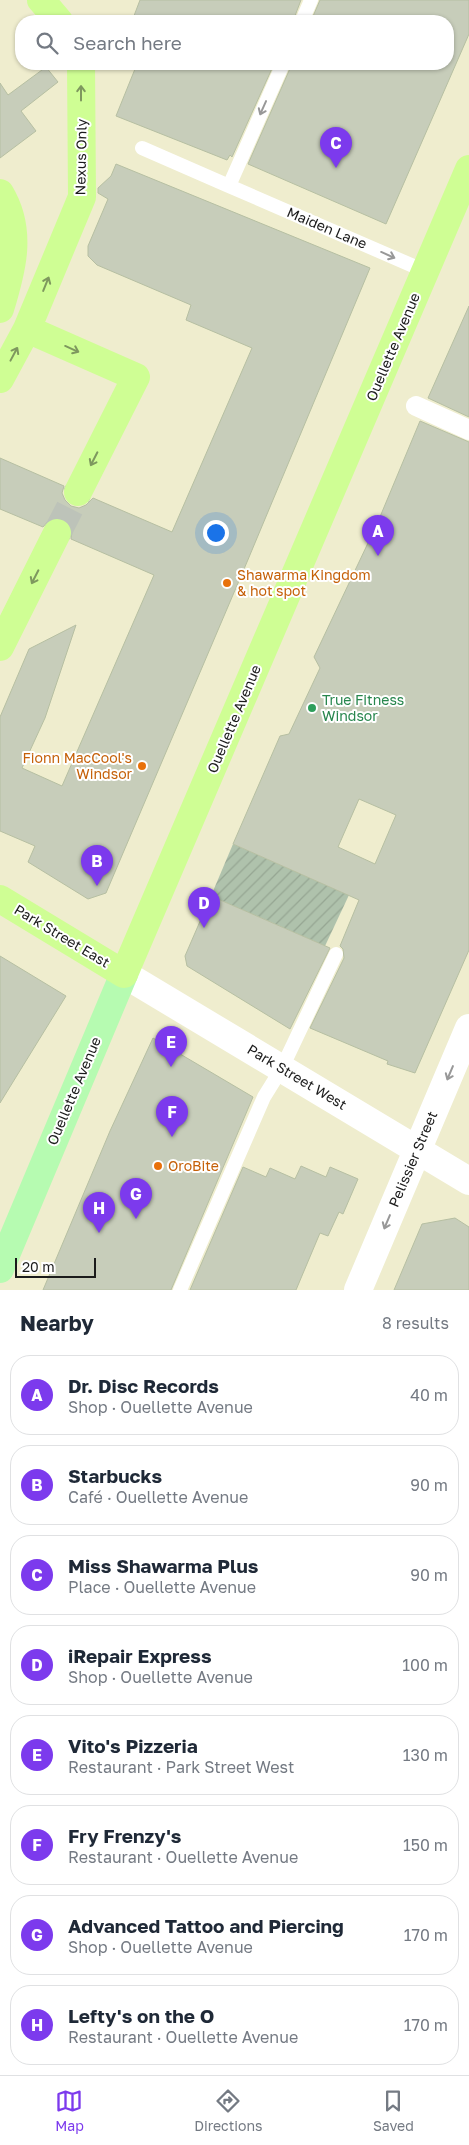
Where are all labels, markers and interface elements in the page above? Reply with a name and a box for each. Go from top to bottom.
search box [15,15,454,70]
icon: search [33,29,61,57]
text: Search here [73,31,182,54]
one-way arrow [76,86,86,102]
one-way arrow [258,100,268,115]
street label: Nexus Only [71,118,90,195]
pin: C [320,127,352,168]
street label: Maiden Lane [285,203,370,252]
one-way arrow [380,250,395,260]
one-way arrow [42,277,51,292]
street label: Ouellette Avenue [362,290,423,404]
one-way arrow [64,344,79,354]
one-way arrow [9,347,19,362]
one-way arrow [89,452,99,467]
pin: A [362,515,394,556]
your location [203,520,229,546]
place label: Shawarma Kingdom & hot spot [237,566,371,599]
one-way arrow [30,569,39,584]
marker: Shawarma Kingdom & hot spot [221,577,233,589]
street label: Ouellette Avenue [203,662,264,776]
place label: True Fitness Windsor [322,691,404,724]
marker: True Fitness Windsor [306,702,318,714]
place label: Fionn MacCool's Windsor [22,749,133,782]
marker: Fionn MacCool's Windsor [136,760,148,772]
pin: B [81,845,113,886]
pin: D [188,887,220,928]
street label: Park Street East [12,900,113,971]
pin: E [155,1026,187,1067]
street label: Ouellette Avenue [43,1034,104,1148]
street label: Park Street West [245,1040,350,1113]
one-way arrow [444,1065,454,1080]
pin: F [156,1096,188,1137]
street label: Pelissier Street [385,1108,440,1209]
place label: OroBite [168,1157,219,1174]
marker: OroBite [152,1160,164,1172]
pin: G [120,1178,152,1219]
pin: H [83,1192,115,1233]
one-way arrow [381,1214,391,1229]
scale bar [15,1255,96,1278]
text: 20 m [22,1258,55,1275]
text: Nearby [20,1310,94,1336]
text: 8 results [382,1313,449,1333]
text: Dr. Disc Records [68,1374,219,1397]
text: A [31,1385,43,1405]
text: 40 m [410,1385,448,1405]
text: Shop · Ouellette Avenue [68,1397,253,1417]
text: Starbucks [68,1464,162,1487]
text: B [31,1475,43,1495]
text: 90 m [410,1475,448,1495]
text: Café · Ouellette Avenue [68,1487,248,1507]
text: Miss Shawarma Plus [68,1554,258,1577]
text: C [31,1565,43,1585]
text: 90 m [410,1565,448,1585]
text: Place · Ouellette Avenue [68,1577,256,1597]
text: iRepair Express [68,1644,212,1667]
text: D [31,1655,43,1675]
text: 100 m [402,1655,448,1675]
text: Shop · Ouellette Avenue [68,1667,253,1687]
text: Vito's Pizzeria [68,1734,198,1757]
text: E [32,1745,42,1765]
text: 130 m [403,1745,448,1765]
text: Restaurant · Park Street West [68,1757,294,1777]
text: Fry Frenzy's [68,1824,182,1847]
text: F [32,1835,42,1855]
text: 150 m [403,1835,448,1855]
text: Restaurant · Ouellette Avenue [68,1847,298,1867]
text: Advanced Tattoo and Piercing [68,1914,344,1937]
text: G [31,1925,43,1945]
text: 170 m [404,1925,448,1945]
text: Shop · Ouellette Avenue [68,1937,253,1957]
text: Lefty's on the O [68,2004,214,2027]
text: H [31,2015,43,2035]
text: 170 m [404,2015,448,2035]
text: Restaurant · Ouellette Avenue [68,2027,298,2047]
tab: Map [55,2087,84,2134]
tab: Directions [194,2087,263,2134]
tab: Saved [373,2087,414,2134]

